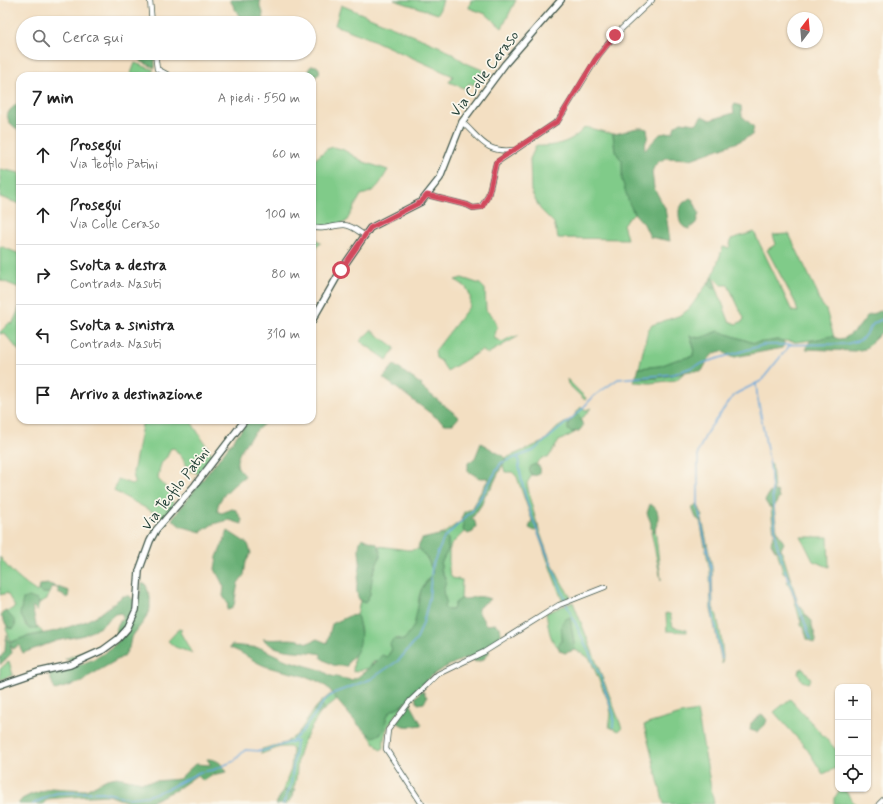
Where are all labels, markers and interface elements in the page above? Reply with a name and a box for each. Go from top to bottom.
north arrow [787,12,823,48]
search box [16,16,316,60]
route end [606,26,624,44]
icon: search [30,27,52,49]
street label: Via Colle Ceraso [446,27,524,121]
text: Cerca qui [62,28,123,48]
text: 7 min [32,87,74,109]
text: A piedi · 550 m [218,90,300,107]
text: Prosegui [70,136,121,156]
icon: ahead [32,144,54,166]
text: 60 m [272,146,300,163]
text: Via Teofilo Patini [70,156,158,173]
text: Prosegui [70,196,121,216]
icon: ahead [32,204,54,226]
text: 100 m [265,206,300,223]
text: Via Colle Ceraso [70,216,160,233]
text: Svolta a destra [70,256,167,276]
route start [332,261,350,279]
icon: right [32,264,54,286]
text: 80 m [271,266,300,283]
text: Contrada Nasuti [70,276,161,293]
text: Svolta a sinistra [70,316,175,336]
icon: left [32,324,54,346]
text: 310 m [267,326,300,343]
text: Contrada Nasuti [70,336,161,353]
icon: arrive [32,384,54,406]
text: Arrivo a destinazione [70,385,203,405]
street label: Via Teofilo Patini [137,443,215,535]
map controls [835,684,871,792]
button: + [835,684,871,720]
button: − [835,720,871,756]
button: locate [835,756,871,792]

